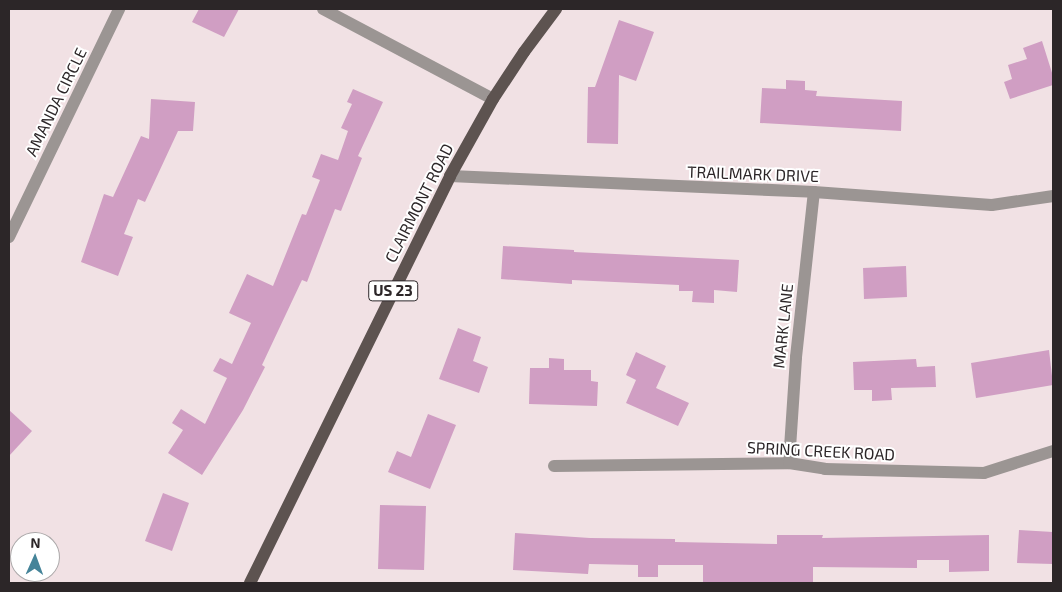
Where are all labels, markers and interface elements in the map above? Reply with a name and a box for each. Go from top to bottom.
street label: AMANDA CIRCLE [21,44,91,160]
street label: CLAIRMONT ROAD [381,140,457,266]
street label: TRAILMARK DRIVE [687,162,819,186]
road number: US 23 [368,278,418,304]
street label: MARK LANE [769,283,797,369]
street label: SPRING CREEK ROAD [746,438,896,464]
north arrow [10,532,60,582]
text: N [30,534,41,551]

